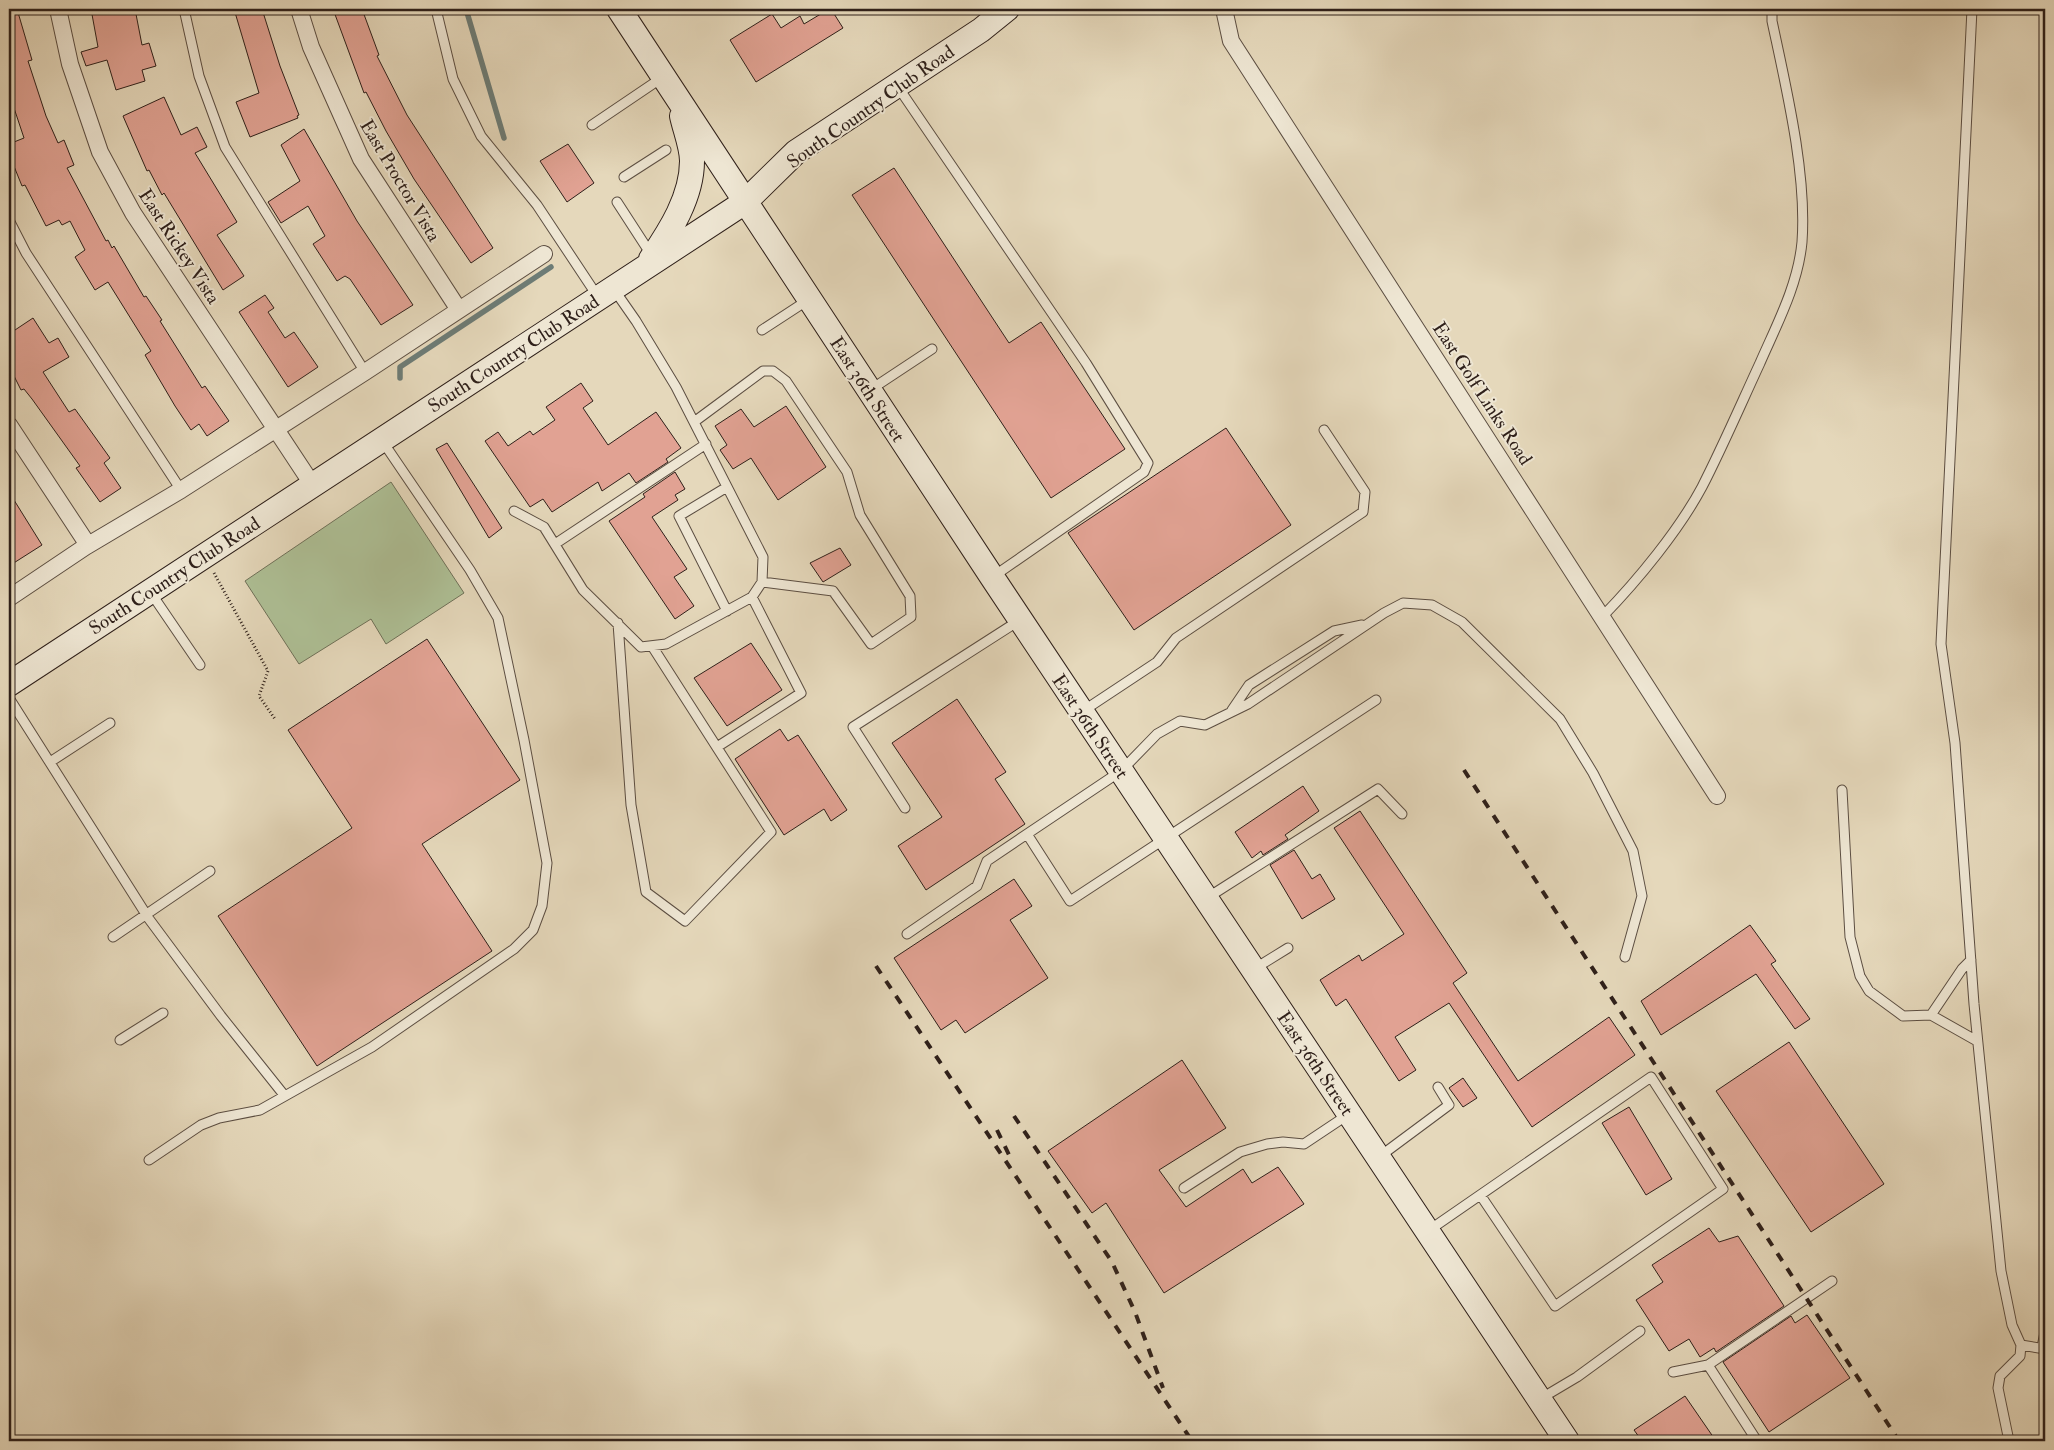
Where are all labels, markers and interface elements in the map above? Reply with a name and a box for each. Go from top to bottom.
street label: South Country Club Road [782,39,960,174]
street label: East Proctor Vista [354,115,446,246]
street label: East Rickey Vista [133,184,225,309]
street label: South Country Club Road [423,289,604,418]
street label: East Golf Links Road [1427,317,1538,470]
street label: East 36th Street [824,332,910,447]
street label: South Country Club Road [84,511,265,640]
street label: East 36th Street [1046,670,1134,783]
street label: East 36th Street [1271,1007,1359,1120]

